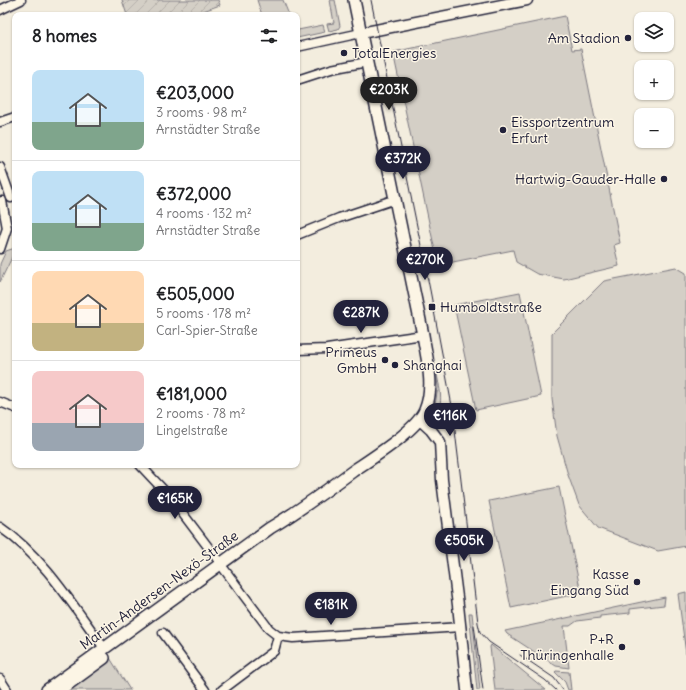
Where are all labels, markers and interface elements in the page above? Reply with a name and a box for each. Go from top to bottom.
map controls [634,12,674,148]
button: layers [634,12,674,52]
text: 8 homes [32,25,97,47]
icon: filters [258,25,280,47]
place label: Am Stadion [548,29,620,47]
marker: Am Stadion [623,33,633,43]
place label: TotalEnergies [352,44,436,62]
marker: TotalEnergies [339,48,349,58]
button: + [634,60,674,100]
pin: €203K [361,77,417,111]
text: €203K [369,81,409,98]
text: €203,000 [156,82,234,104]
icon: home [64,86,112,134]
text: 3 rooms · 98 m² [156,104,247,121]
button: − [634,108,674,148]
place label: Eissportzentrum Erfurt [511,113,614,147]
text: Arnstädter Straße [156,121,260,138]
marker: Eissportzentrum Erfurt [498,125,508,135]
pin: €372K [375,146,431,180]
text: €372K [384,150,422,167]
place label: Hartwig-Gauder-Halle [515,170,656,188]
marker: Hartwig-Gauder-Halle [659,174,669,184]
text: €372,000 [156,183,231,205]
icon: home [64,187,112,235]
text: 4 rooms · 132 m² [156,205,252,222]
text: Arnstädter Straße [156,222,260,239]
pin: €270K [397,247,453,281]
text: €270K [406,251,444,268]
text: €505,000 [156,283,235,305]
icon: home [64,287,112,335]
place label: Humboldtstraße [440,298,542,316]
pin: €287K [333,300,389,334]
marker: Humboldtstraße [427,302,437,312]
text: €287K [342,304,380,321]
text: 5 rooms · 178 m² [156,305,251,322]
text: Carl-Spier-Straße [156,322,258,339]
place label: Primeus GmbH [325,343,377,377]
marker: Primeus GmbH [380,355,390,365]
place label: Shanghai [403,356,462,374]
marker: Shanghai [390,360,400,370]
text: €181,000 [156,383,227,405]
icon: home [64,387,112,435]
pin: €116K [422,403,478,437]
text: 2 rooms · 78 m² [156,405,246,422]
text: €116K [433,407,467,424]
text: Lingelstraße [156,422,228,439]
pin: €165K [147,486,203,520]
text: €165K [157,490,193,507]
street label: Martin-Andersen-Nexö-Straße [76,526,242,654]
pin: €505K [436,528,492,562]
text: €505K [444,532,484,549]
place label: Kasse Eingang Süd [550,565,629,599]
marker: Kasse Eingang Süd [632,577,642,587]
pin: €181K [303,592,359,626]
text: €181K [314,596,348,613]
place label: P+R Thüringenhalle [520,630,614,664]
marker: P+R Thüringenhalle [617,642,627,652]

